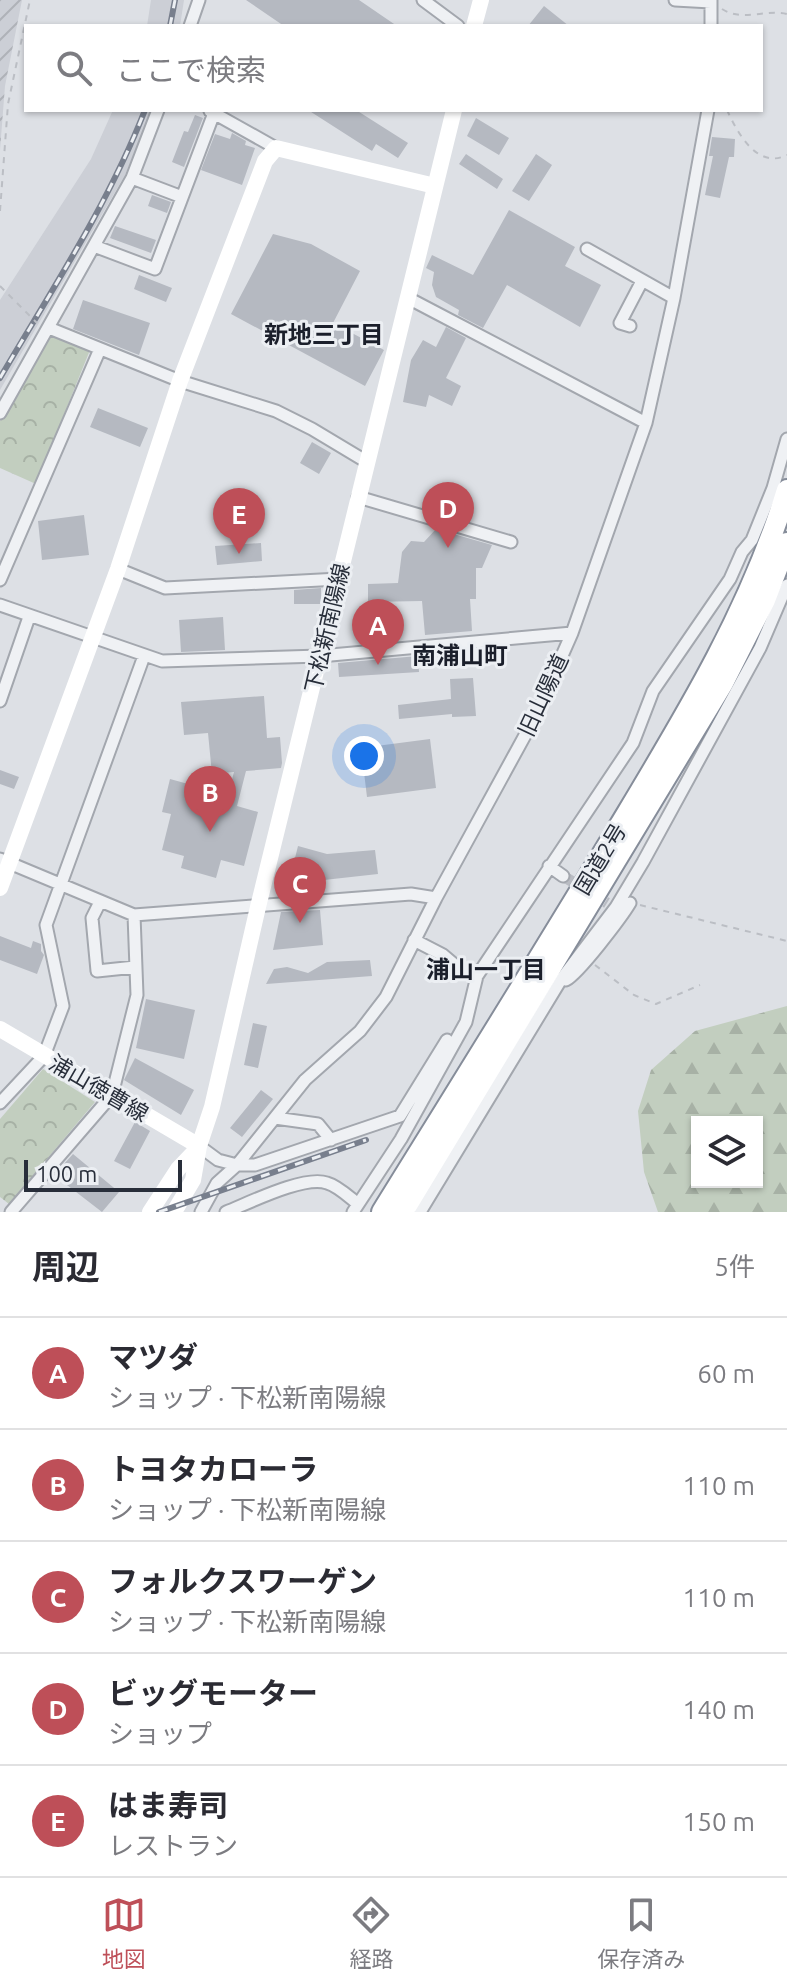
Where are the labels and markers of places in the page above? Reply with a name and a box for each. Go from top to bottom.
pin: D [422,482,474,548]
pin: E [213,488,265,554]
pin: A [352,599,404,665]
pin: B [184,766,236,832]
pin: C [274,857,326,923]

